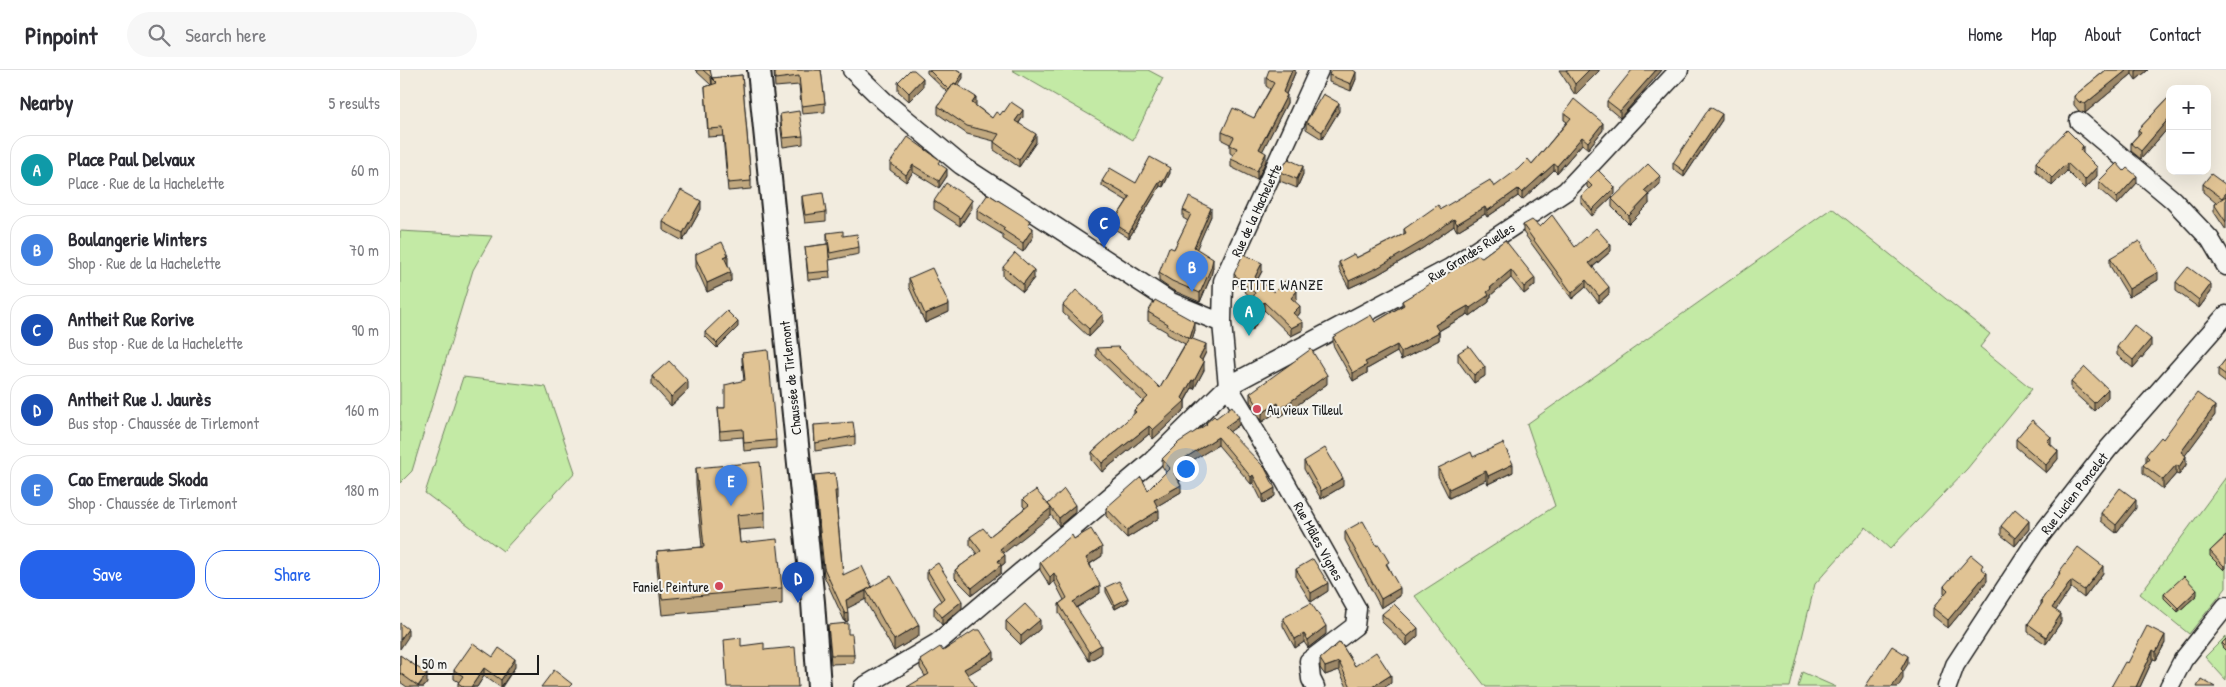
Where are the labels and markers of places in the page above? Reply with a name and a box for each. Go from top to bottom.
pin: C [1088,207,1120,248]
pin: B [1176,251,1208,292]
pin: A [1233,295,1265,336]
place label: Au vieux Tilleul [1267,400,1343,419]
marker: Au vieux Tilleul [1251,403,1263,415]
pin: E [715,465,747,506]
pin: D [782,562,814,603]
place label: Faniel Peinture [632,577,709,596]
marker: Faniel Peinture [713,580,725,592]

